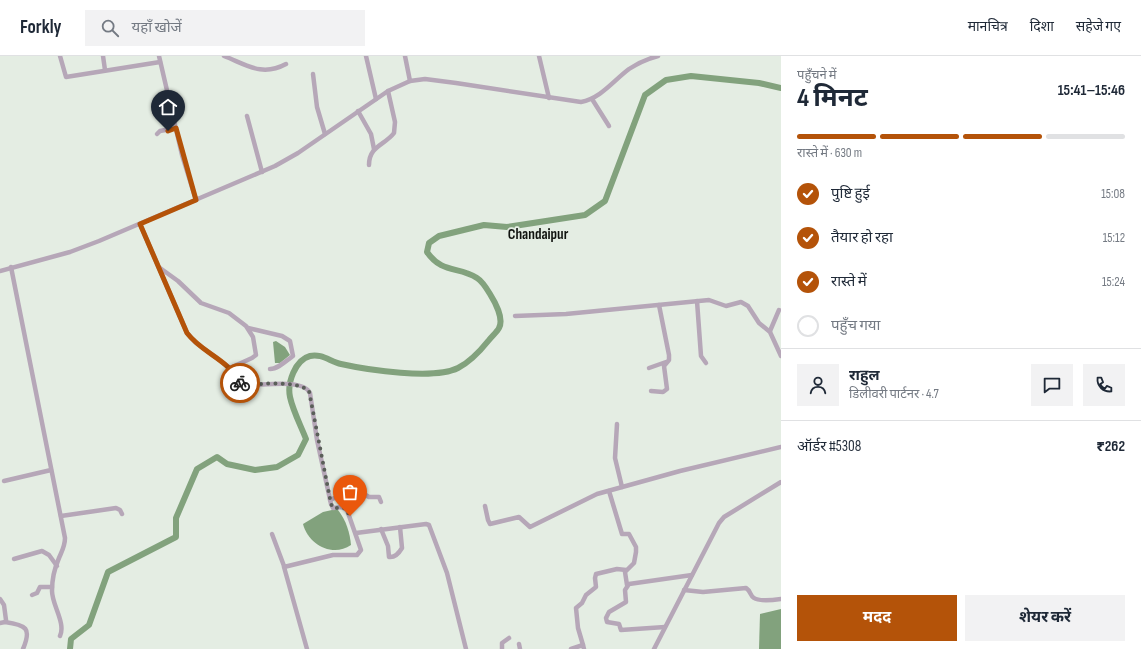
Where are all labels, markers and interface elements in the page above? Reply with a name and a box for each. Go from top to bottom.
search box [85,10,365,46]
text: Forkly [20,16,61,39]
icon: search [99,17,121,39]
text: यहाँ खोजें [131,18,182,37]
text: मानचित्र [968,18,1008,35]
text: दिशा [1030,18,1054,35]
text: सहेजे गए [1076,18,1121,35]
text: पहुँचने में [797,67,837,83]
text: 15:41–15:46 [1058,81,1125,100]
text: 4 मिनट [797,83,868,114]
pin [151,90,185,131]
icon: home [157,96,179,118]
text: रास्ते में · 630 m [797,145,862,161]
icon: check [797,183,819,205]
text: पुष्टि हुई [831,184,870,203]
text: 15:08 [1101,186,1125,202]
district label: Chandaipur [508,225,569,244]
icon: check [797,227,819,249]
text: तैयार हो रहा [831,228,893,247]
text: 15:12 [1103,230,1125,246]
icon: check [797,271,819,293]
text: रास्ते में [831,272,867,291]
text: 15:24 [1102,274,1125,290]
text: पहुँच गया [831,316,880,335]
courier [220,363,260,403]
button: person [797,364,839,406]
button: chat [1031,364,1073,406]
button: phone [1083,364,1125,406]
text: राहुल [849,366,880,385]
icon: bike [229,372,251,394]
text: डिलीवरी पार्टनर · 4.7 [849,386,939,402]
text: ऑर्डर #5308 [797,437,861,456]
text: ₹262 [1096,437,1125,456]
pin [333,475,367,516]
icon: bag [339,481,361,503]
button: मदद [797,595,957,641]
button: शेयर करें [965,595,1125,641]

